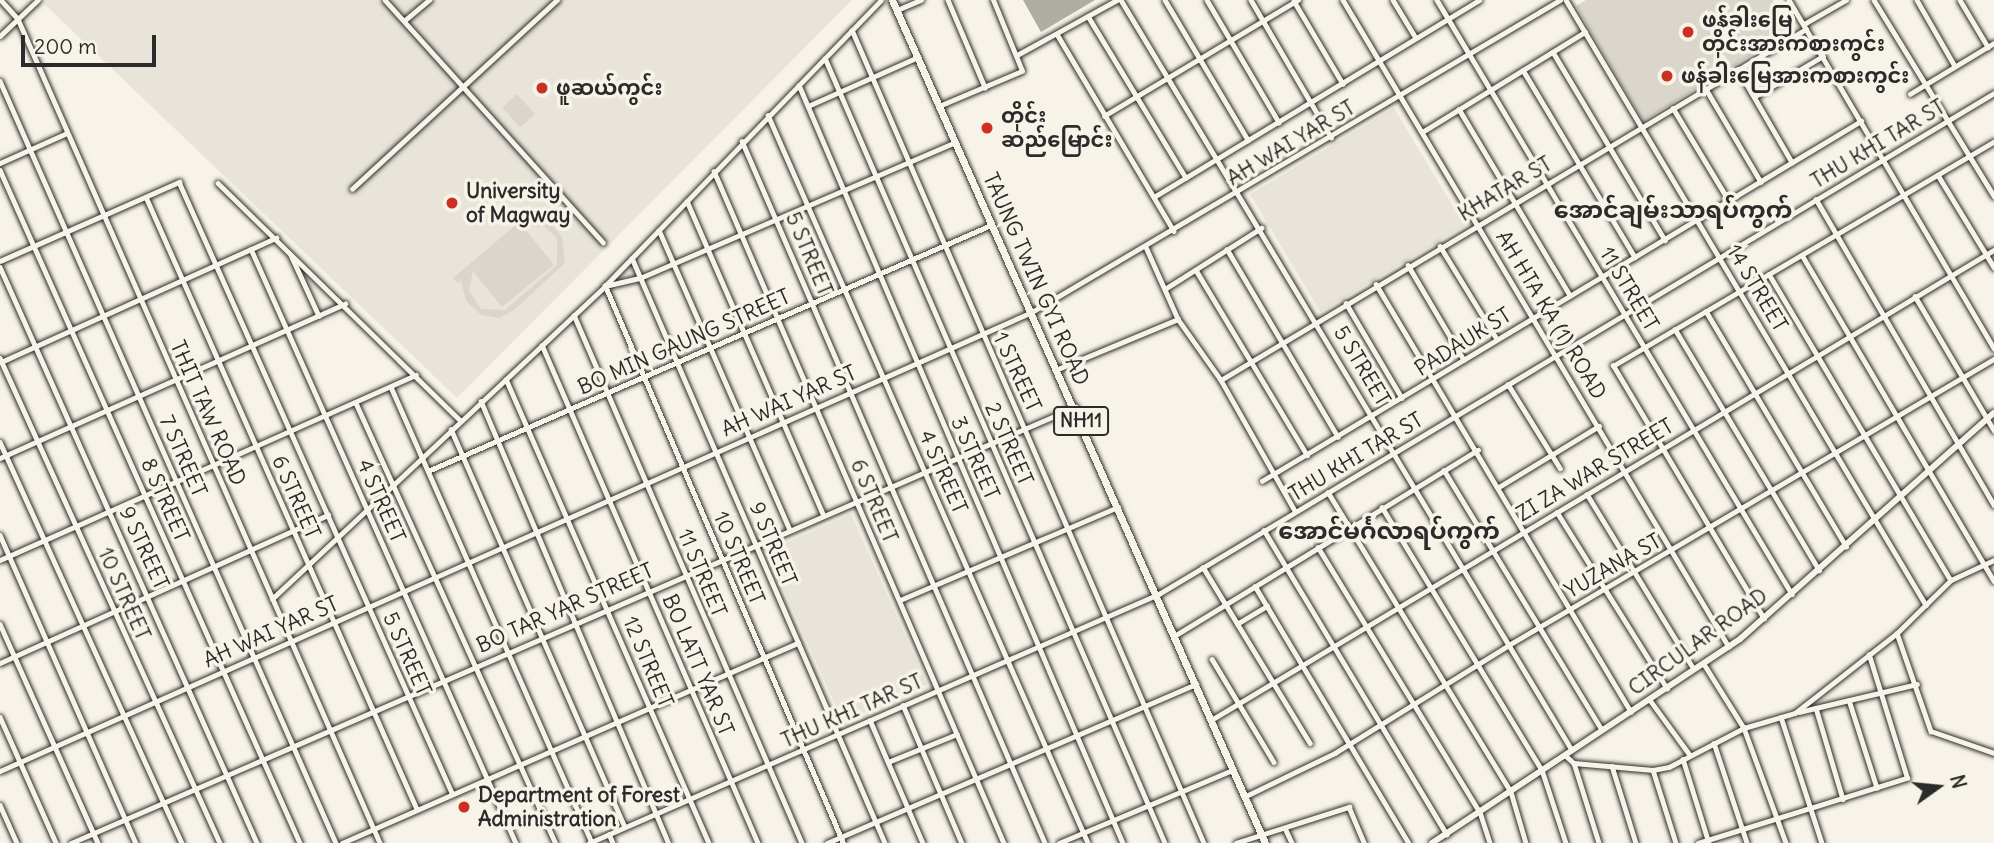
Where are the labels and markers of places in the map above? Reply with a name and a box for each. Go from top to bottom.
place label: ဖန်ခါးမြေ တိုင်းအားကစားကွင်း [1702,7,1885,57]
marker: ဖန်ခါးမြေ တိုင်းအားကစားကွင်း [1680,24,1696,40]
place label: ဖန်ခါးမြေအားကစားကွင်း [1681,63,1909,89]
marker: ဖန်ခါးမြေအားကစားကွင်း [1659,68,1675,84]
place label: ဖူဆယ်ကွင်း [556,75,663,101]
marker: ဖူဆယ်ကွင်း [534,80,550,96]
place label: တိုင်း ဆည်မြောင်း [1001,103,1113,153]
marker: တိုင်း ဆည်မြောင်း [979,120,995,136]
place label: University of Magway [466,178,570,228]
marker: University of Magway [444,195,460,211]
place label: Department of Forest Administration [478,782,680,832]
marker: Department of Forest Administration [456,799,472,815]

